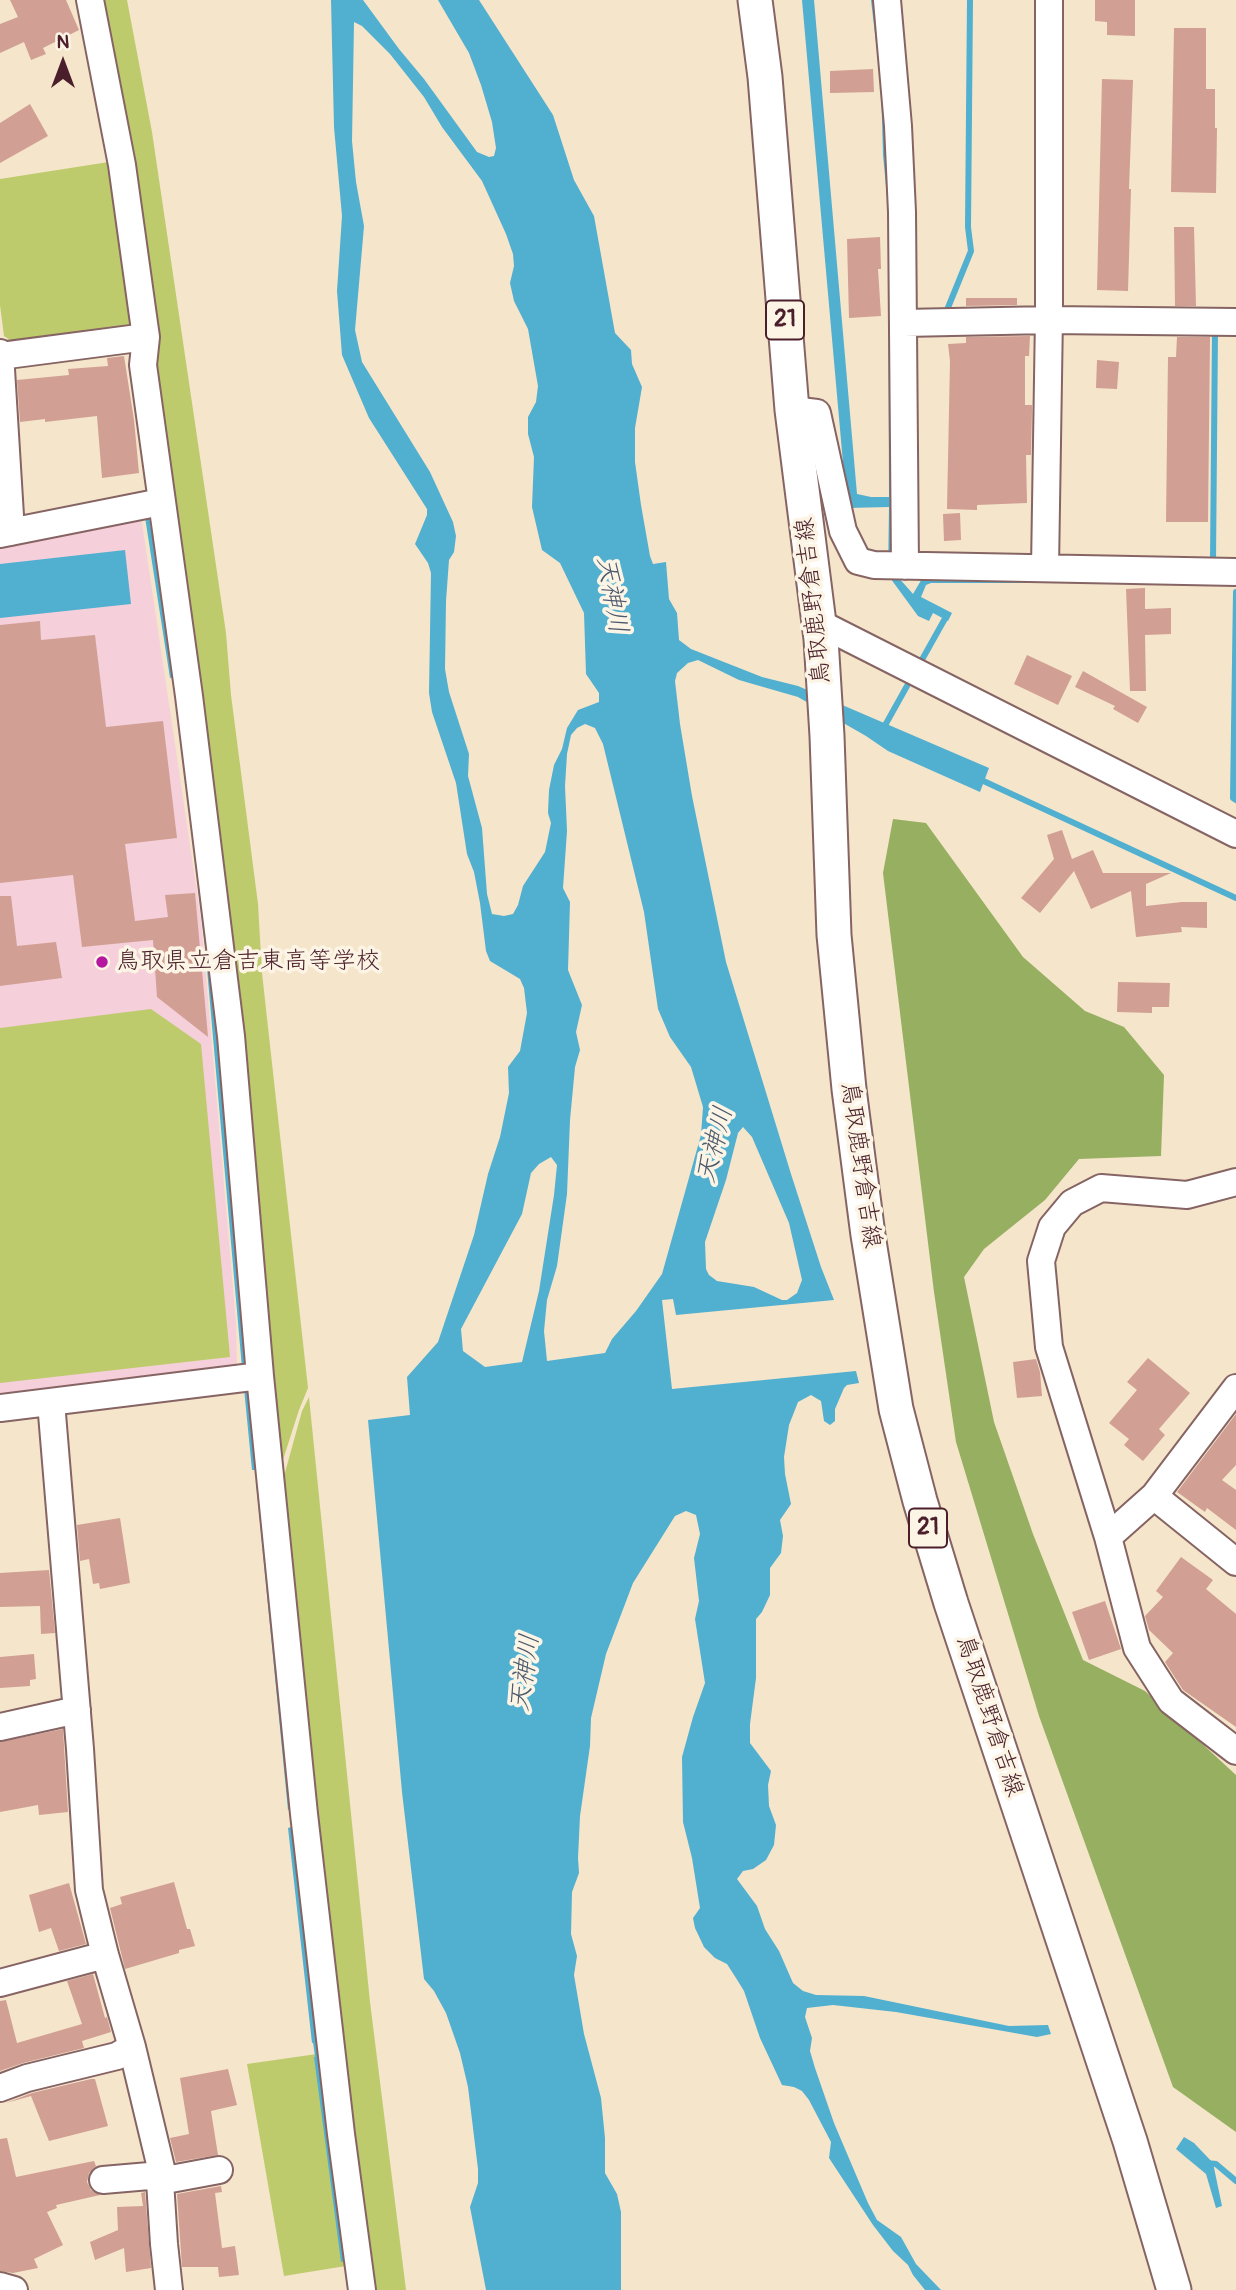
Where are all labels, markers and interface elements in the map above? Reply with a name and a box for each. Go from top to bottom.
north arrow [28,28,98,98]
text: N [57,30,69,54]
road number: 21 [766,300,804,340]
street label: 鳥取鹿野倉吉線 [791,516,837,686]
water label: 天神川 [589,554,633,636]
place label: 鳥取県立倉吉東高等学校 [116,948,380,976]
marker: 鳥取県立倉吉東高等学校 [94,954,110,970]
street label: 鳥取鹿野倉吉線 [834,1080,886,1250]
water label: 天神川 [691,1103,741,1187]
road number: 21 [909,1508,947,1548]
water label: 天神川 [505,1632,547,1714]
street label: 鳥取鹿野倉吉線 [949,1632,1029,1800]

